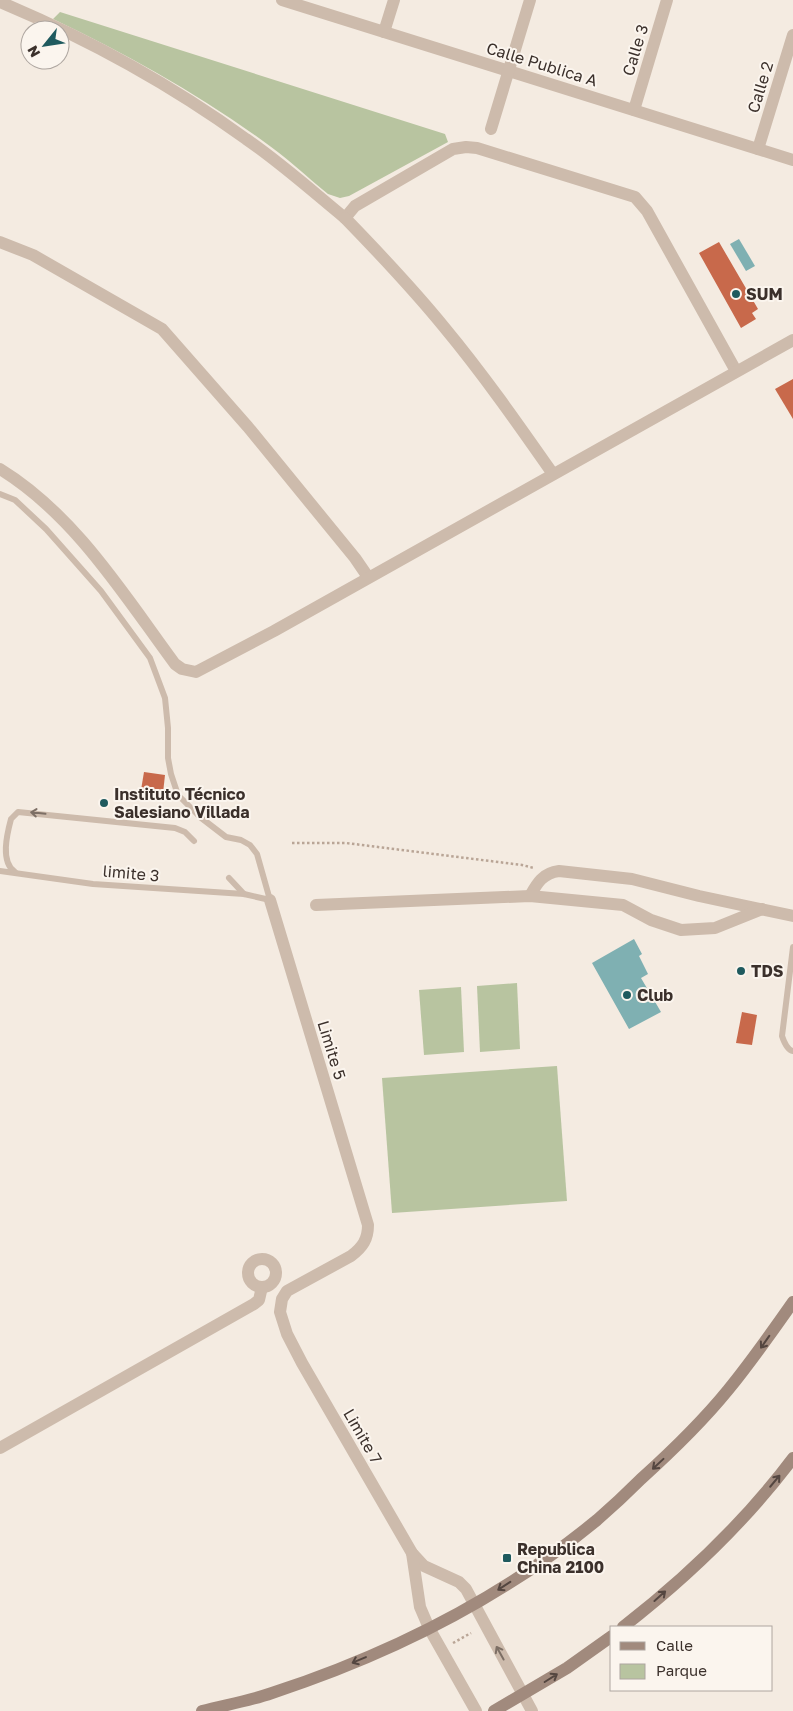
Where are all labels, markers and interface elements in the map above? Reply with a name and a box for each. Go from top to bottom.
north arrow [20,20,70,70]
street label: Calle 3 [618,22,652,78]
street label: Calle Publica A [484,38,600,90]
text: N [23,43,43,61]
street label: Calle 2 [743,59,777,115]
place label: SUM [746,284,783,304]
marker: SUM [730,288,742,300]
place label: Instituto Técnico Salesiano Villada [114,784,250,822]
marker: Instituto Técnico Salesiano Villada [98,797,110,809]
one-way arrow [30,808,46,818]
street label: limite 3 [102,861,160,885]
place label: TDS [751,961,784,981]
marker: TDS [735,965,747,977]
place label: Club [637,985,673,1005]
marker: Club [621,989,633,1001]
street label: Limite 5 [314,1018,350,1082]
one-way arrow [760,1335,770,1349]
street label: Limite 7 [339,1405,387,1467]
one-way arrow [652,1458,665,1470]
one-way arrow [769,1475,781,1488]
place label: Republica China 2100 [517,1539,604,1577]
marker: Republica China 2100 [501,1552,513,1564]
one-way arrow [497,1581,511,1591]
one-way arrow [654,1590,667,1602]
legend [610,1626,773,1691]
text: Calle [656,1636,693,1654]
one-way arrow [495,1646,504,1661]
one-way arrow [352,1655,367,1665]
text: Parque [656,1661,707,1679]
one-way arrow [544,1672,558,1683]

